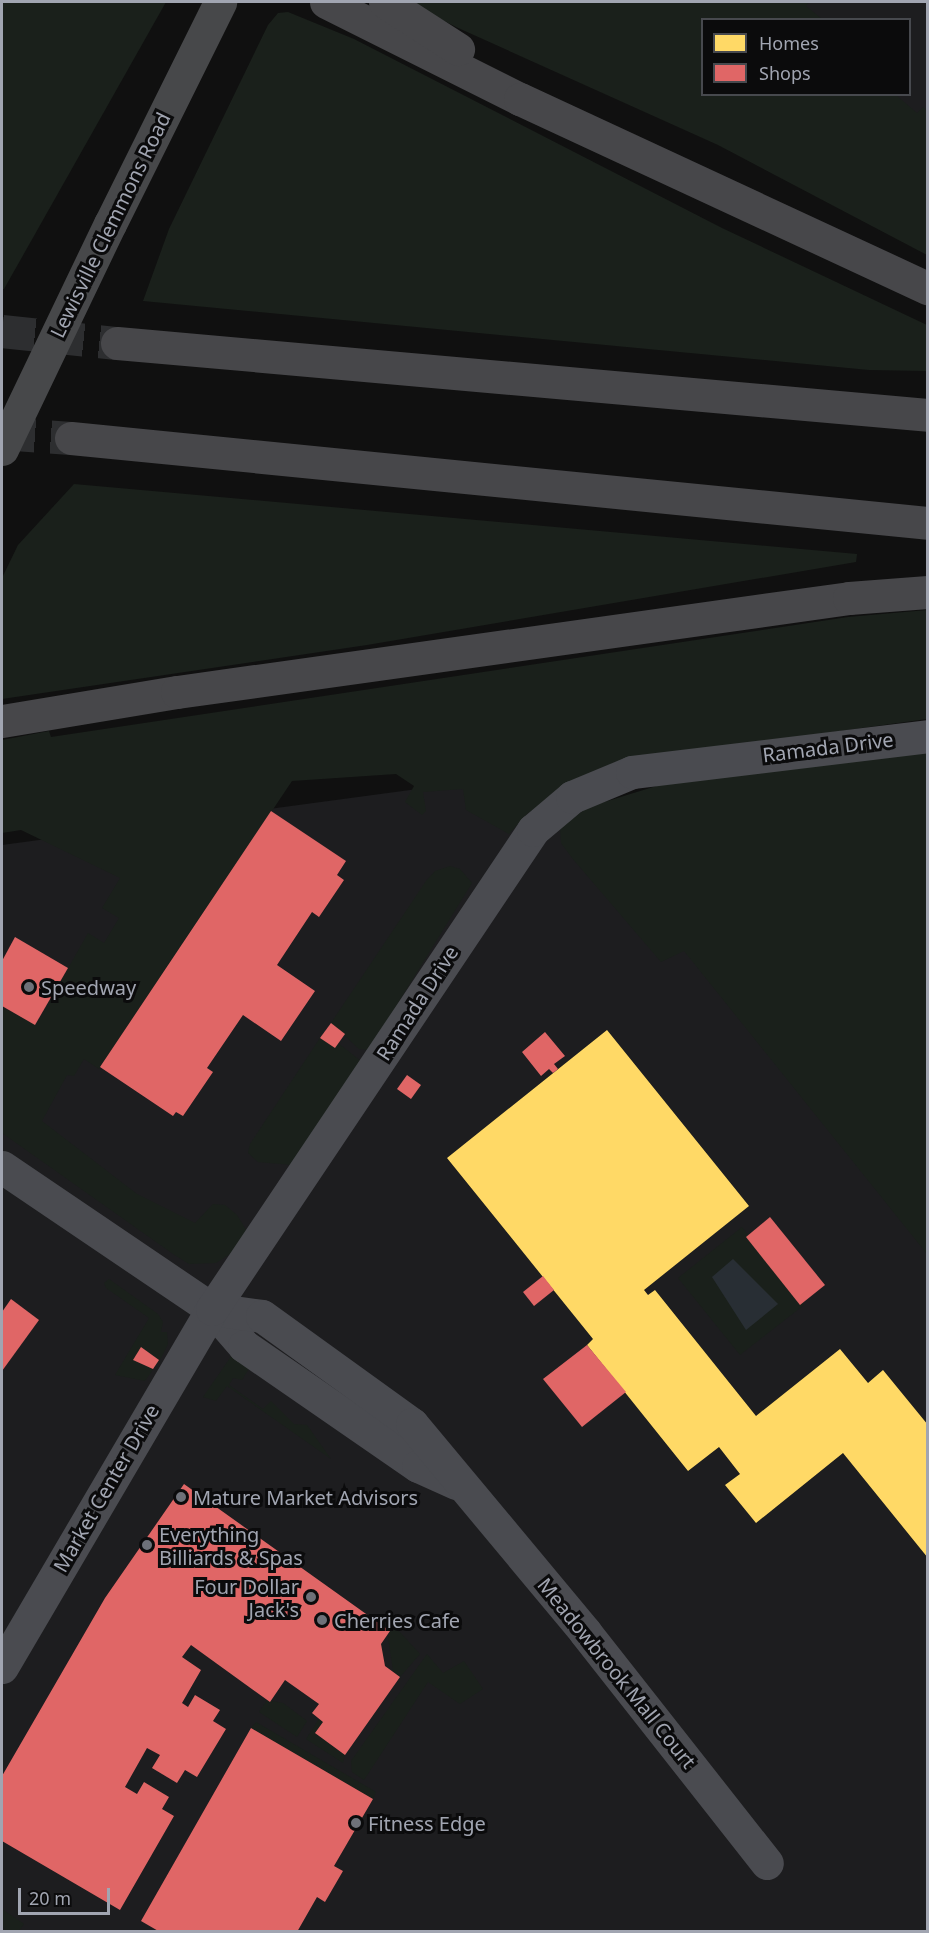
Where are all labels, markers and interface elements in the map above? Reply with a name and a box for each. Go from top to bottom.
legend [701,18,911,96]
text: Homes [759,31,819,55]
text: Shops [759,61,811,85]
street label: Lewisville Clemmons Road [45,108,175,342]
street label: Ramada Drive [761,727,895,767]
street label: Ramada Drive [371,941,463,1065]
place label: Speedway [41,975,136,999]
marker: Speedway [22,980,36,994]
street label: Market Center Drive [48,1400,164,1576]
place label: Mature Market Advisors [193,1485,418,1509]
marker: Mature Market Advisors [174,1490,188,1504]
place label: Everything Billiards & Spas [159,1522,303,1569]
marker: Everything Billiards & Spas [140,1538,154,1552]
street label: Meadowbrook Mall Court [533,1573,701,1773]
place label: Four Dollar Jack's [194,1574,299,1621]
marker: Four Dollar Jack's [304,1590,318,1604]
place label: Cherries Cafe [334,1608,460,1632]
marker: Cherries Cafe [315,1613,329,1627]
place label: Fitness Edge [368,1811,486,1835]
marker: Fitness Edge [349,1816,363,1830]
scale bar [21,1876,112,1914]
text: 20 m [29,1886,71,1910]

